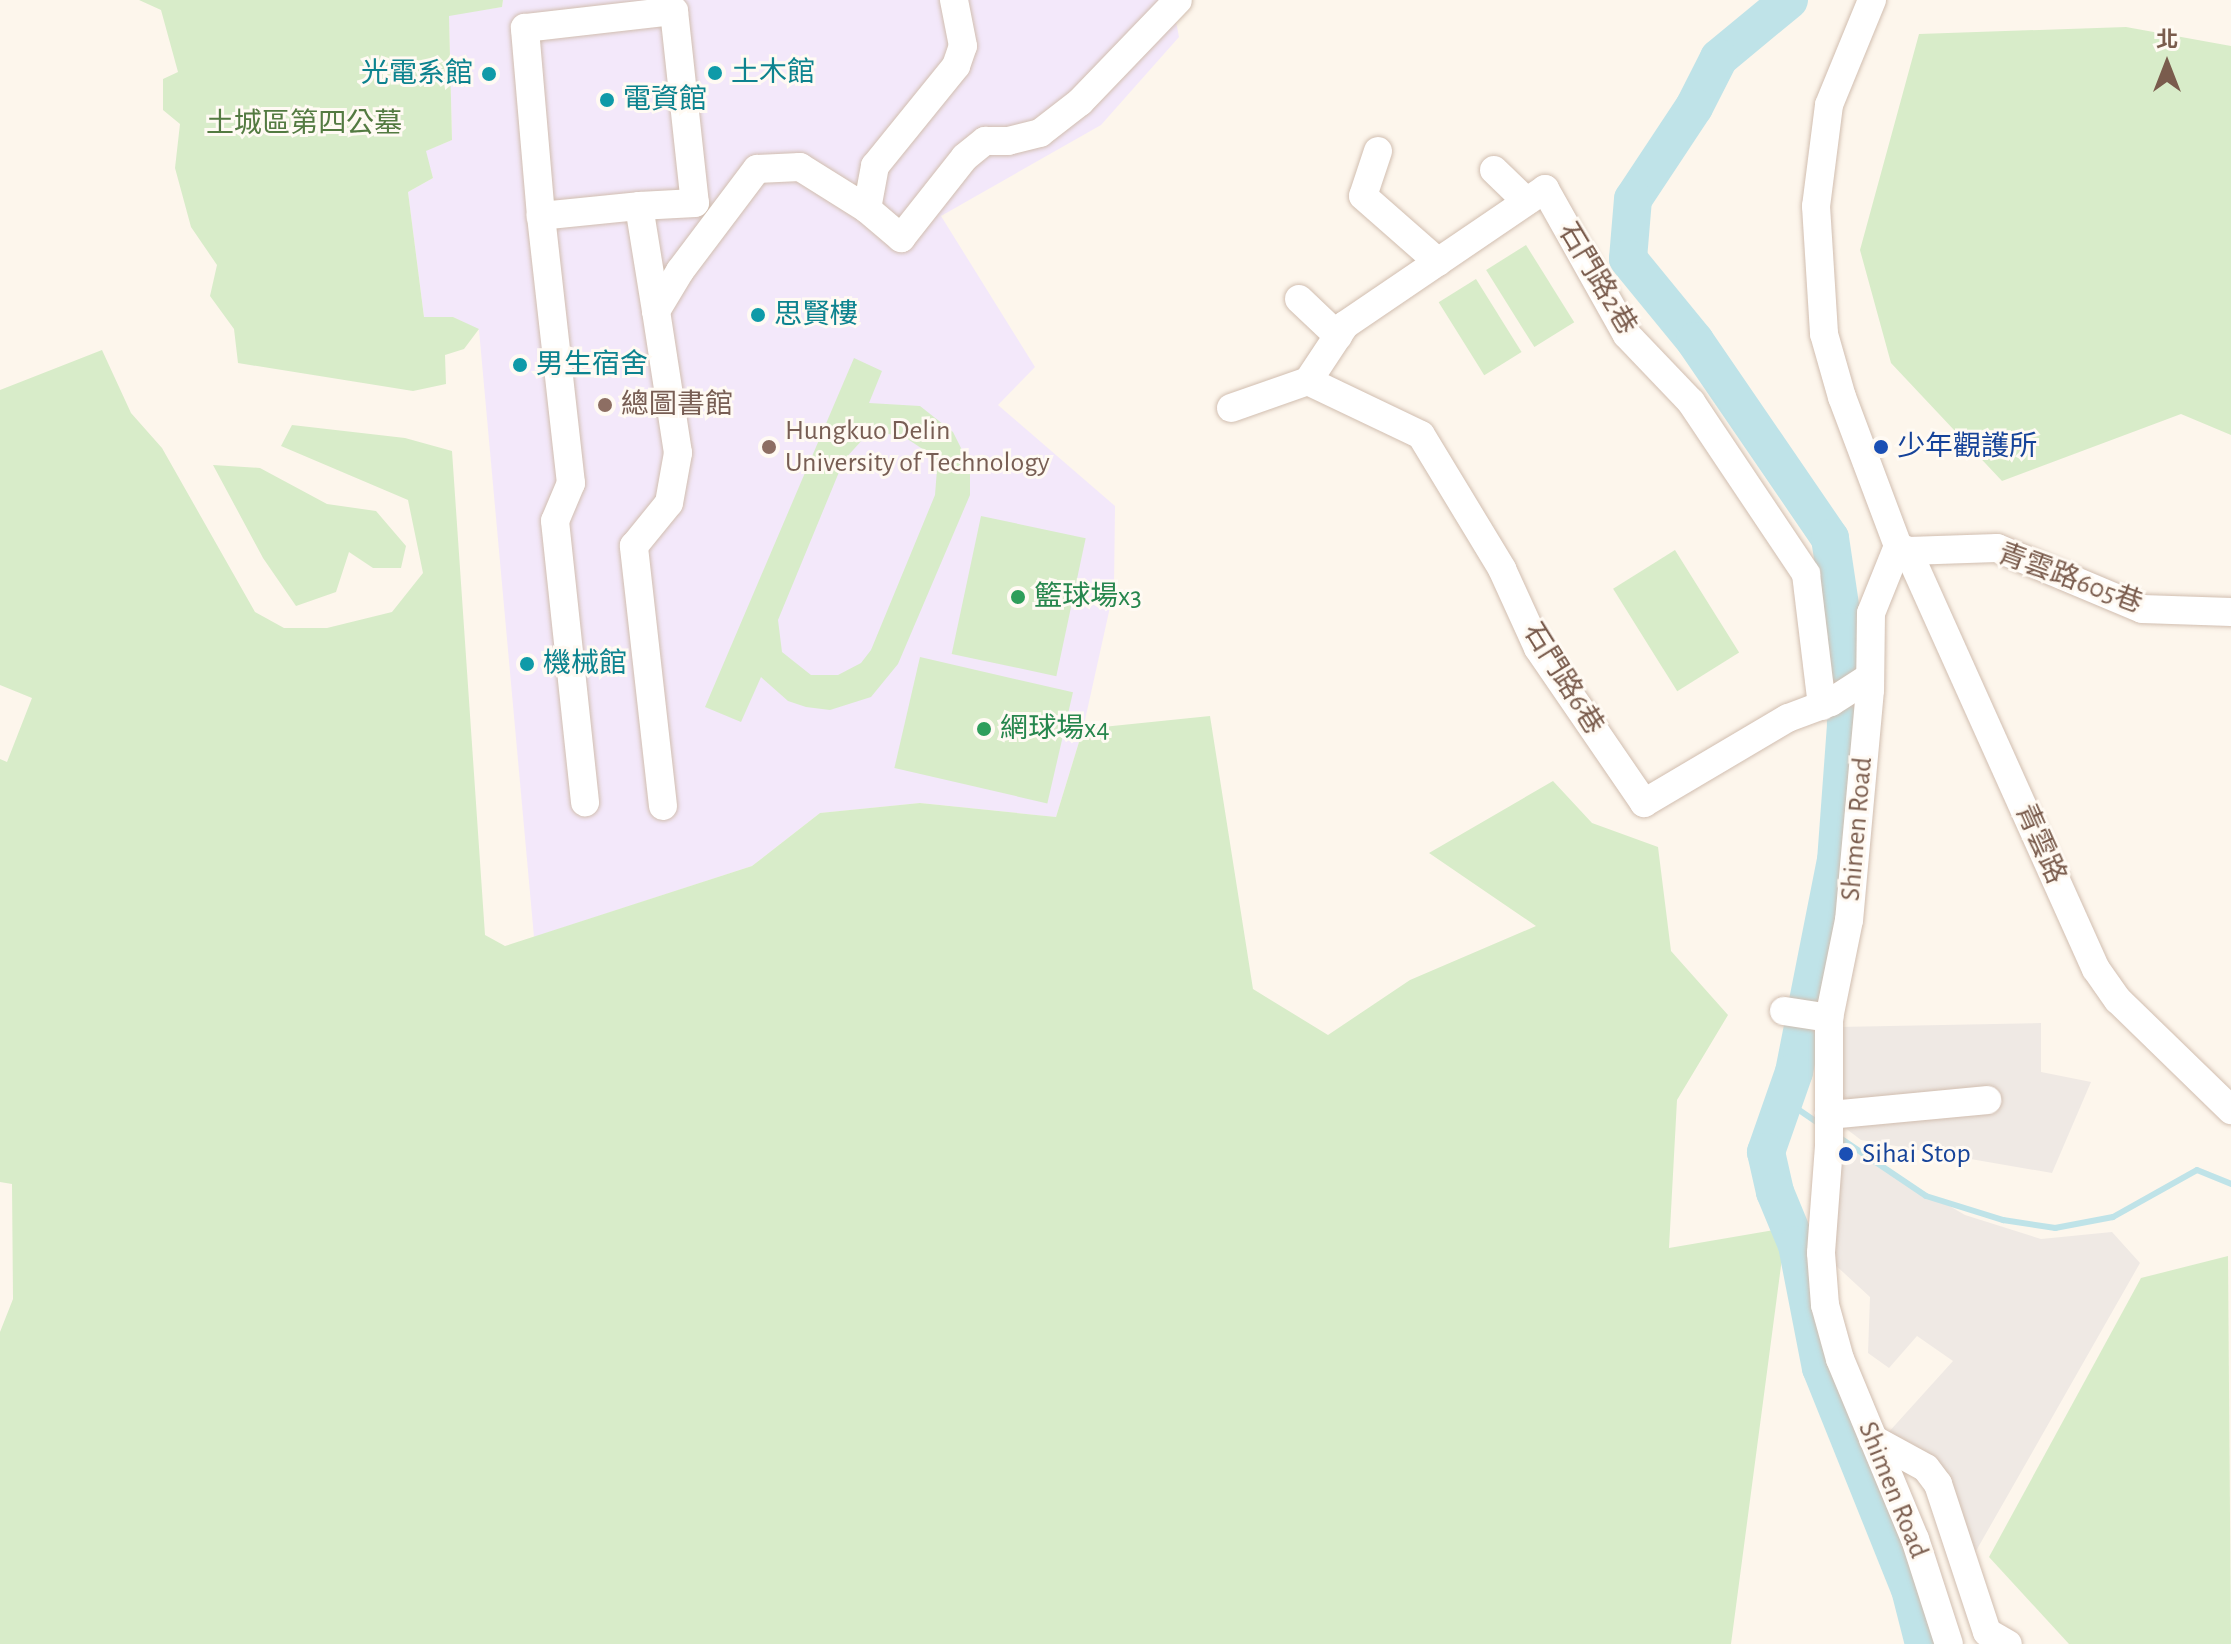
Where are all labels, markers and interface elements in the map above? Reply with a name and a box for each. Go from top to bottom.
north arrow [2127,24,2207,104]
text: 北 [2156,29,2178,51]
place label: 土木館 [731,56,815,90]
place label: 光電系館 [361,57,473,91]
marker: 土木館 [706,64,724,82]
marker: 光電系館 [480,65,498,83]
place label: 電資館 [623,83,707,117]
marker: 電資館 [598,91,616,109]
park label: 土城區第四公墓 [206,107,402,141]
street label: 石門路2巷 [1550,217,1644,341]
place label: 思賢樓 [774,298,858,332]
marker: 思賢樓 [749,306,767,324]
place label: 男生宿舍 [536,348,648,382]
marker: 男生宿舍 [511,356,529,374]
place label: 總圖書館 [621,388,733,422]
marker: 總圖書館 [596,396,614,414]
place label: Hungkuo Delin University of Technology [785,414,1050,480]
place label: 少年觀護所 [1897,430,2037,464]
marker: Hungkuo Delin University of Technology [760,438,778,456]
marker: 少年觀護所 [1872,438,1890,456]
street label: 青雲路605巷 [1993,537,2147,621]
place label: 籃球場x3 [1034,580,1142,614]
marker: 籃球場x3 [1009,588,1027,606]
street label: 石門路6巷 [1516,617,1610,741]
place label: 機械館 [543,647,627,681]
marker: 機械館 [518,655,536,673]
place label: 網球場x4 [1000,712,1110,746]
marker: 網球場x4 [975,720,993,738]
street label: Shimen Road [1834,756,1880,902]
street label: 青雲路 [2008,799,2072,889]
place label: Sihai Stop [1862,1137,1971,1171]
marker: Sihai Stop [1837,1145,1855,1163]
street label: Shimen Road [1850,1417,1936,1563]

